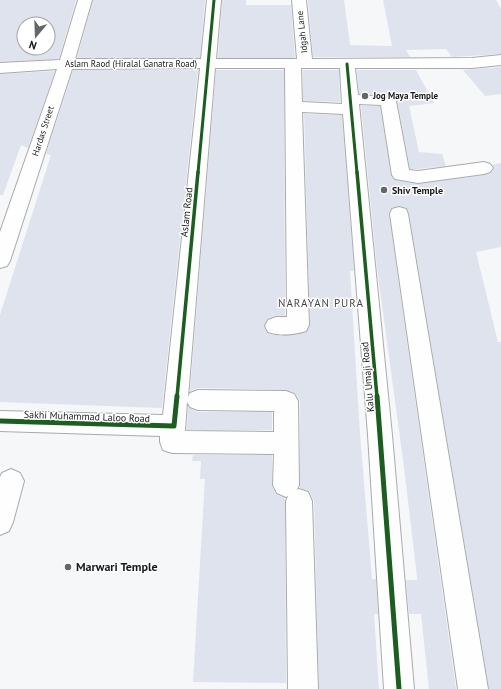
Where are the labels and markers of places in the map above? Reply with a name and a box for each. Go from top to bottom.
place label: Jog Maya Temple [372,90,439,101]
marker: Jog Maya Temple [360,91,370,101]
place label: Shiv Temple [392,184,443,197]
marker: Shiv Temple [379,185,389,195]
place label: Marwari Temple [76,559,158,574]
marker: Marwari Temple [63,562,73,572]

